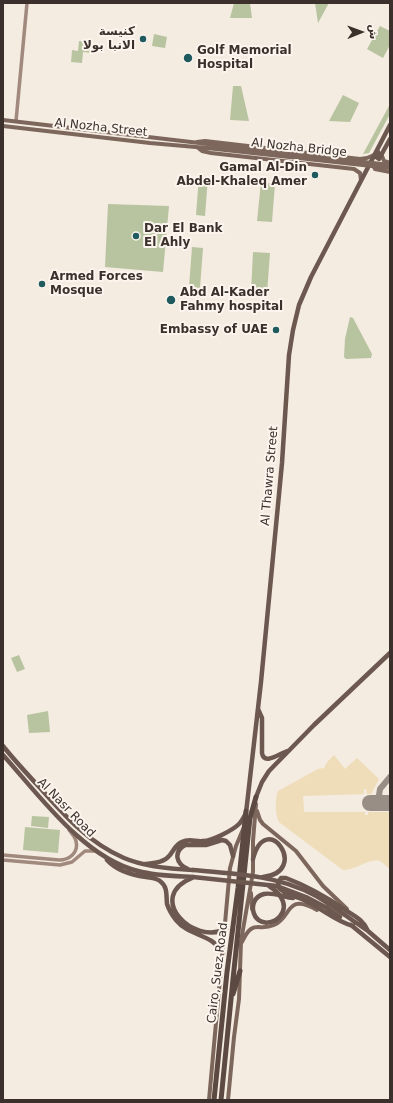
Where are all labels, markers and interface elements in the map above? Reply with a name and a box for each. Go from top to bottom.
north arrow [341,12,381,52]
text: ش [367,24,380,39]
place label: كنيسة الانبا بولا [83,25,135,53]
marker: كنيسة الانبا بولا [138,34,148,44]
place label: Golf Memorial Hospital [197,44,292,72]
marker: Golf Memorial Hospital [182,52,194,64]
street label: Al Nozha Street [54,116,148,140]
street label: Al Nozha Bridge [251,136,347,160]
place label: Gamal Al-Din Abdel-Khaleq Amer [176,161,307,189]
marker: Gamal Al-Din Abdel-Khaleq Amer [310,170,320,180]
place label: Dar El Bank El Ahly [144,222,222,250]
marker: Dar El Bank El Ahly [131,231,141,241]
place label: Armed Forces Mosque [50,270,143,298]
marker: Armed Forces Mosque [37,279,47,289]
place label: Abd Al-Kader Fahmy hospital [180,286,283,314]
marker: Abd Al-Kader Fahmy hospital [165,294,177,306]
place label: Embassy of UAE [160,323,268,337]
marker: Embassy of UAE [271,325,281,335]
street label: Al Thawra Street [258,426,282,526]
street label: Al Nasr Road [34,775,98,841]
street label: Cairo, Suez Road [205,922,231,1024]

